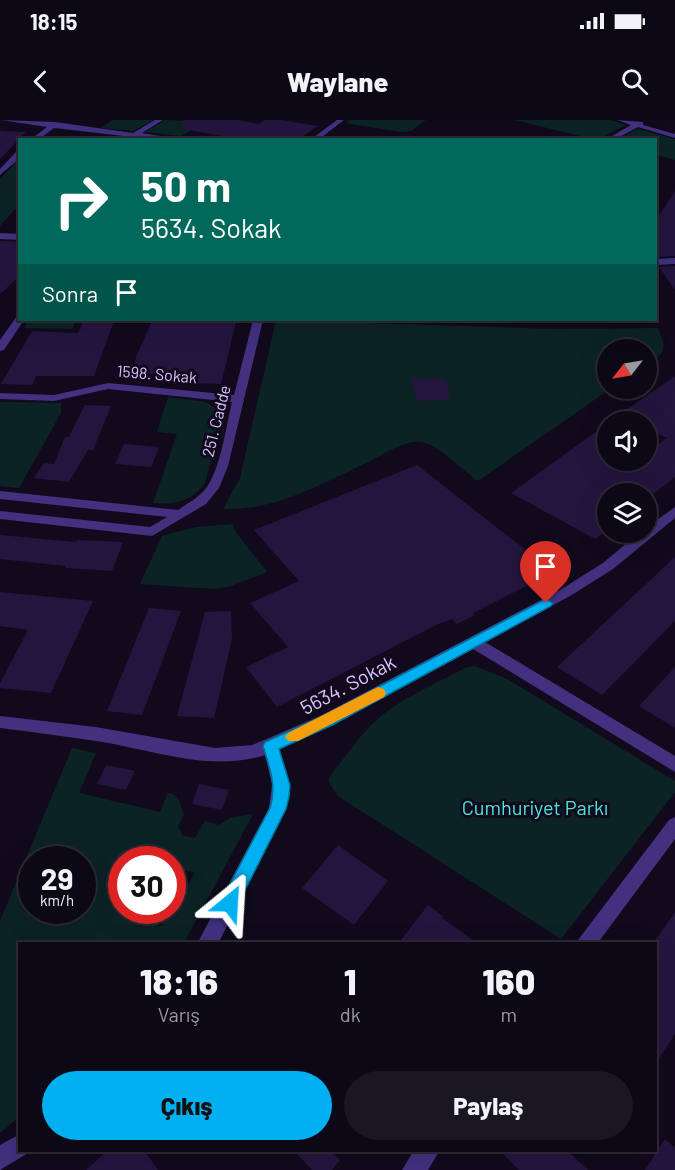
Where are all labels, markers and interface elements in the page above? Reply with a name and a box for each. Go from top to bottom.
text: 18:15 [30,8,77,34]
icon: back [24,65,57,98]
text: Waylane [287,65,388,97]
icon: search [618,65,651,98]
text: 50 m [141,160,231,210]
icon: right [42,162,120,240]
text: 5634. Sokak [141,211,282,243]
icon: arrive [110,276,143,309]
text: Sonra [42,280,98,306]
north arrow [597,339,657,399]
map controls [597,339,657,543]
street label: 1598. Sokak [116,361,198,386]
street label: 251. Cadde [197,383,234,459]
button: sound [597,411,657,471]
button: layers [597,483,657,543]
pin [520,541,571,603]
icon: arrive [529,550,562,583]
street label: 5634. Sokak [296,649,399,719]
park label: Cumhuriyet Parkı [462,795,608,819]
speed limit sign: 30 [108,846,186,924]
text: 29 [41,860,73,896]
position arrow [198,871,262,935]
text: km/h [40,891,74,909]
text: 18:16 [140,959,218,1002]
text: 1 [344,959,357,1002]
text: 160 [482,959,535,1002]
text: Varış [158,1002,200,1026]
text: dk [340,1002,361,1026]
text: m [501,1002,517,1026]
button: Çıkış [42,1071,332,1140]
button: Paylaş [344,1071,633,1140]

